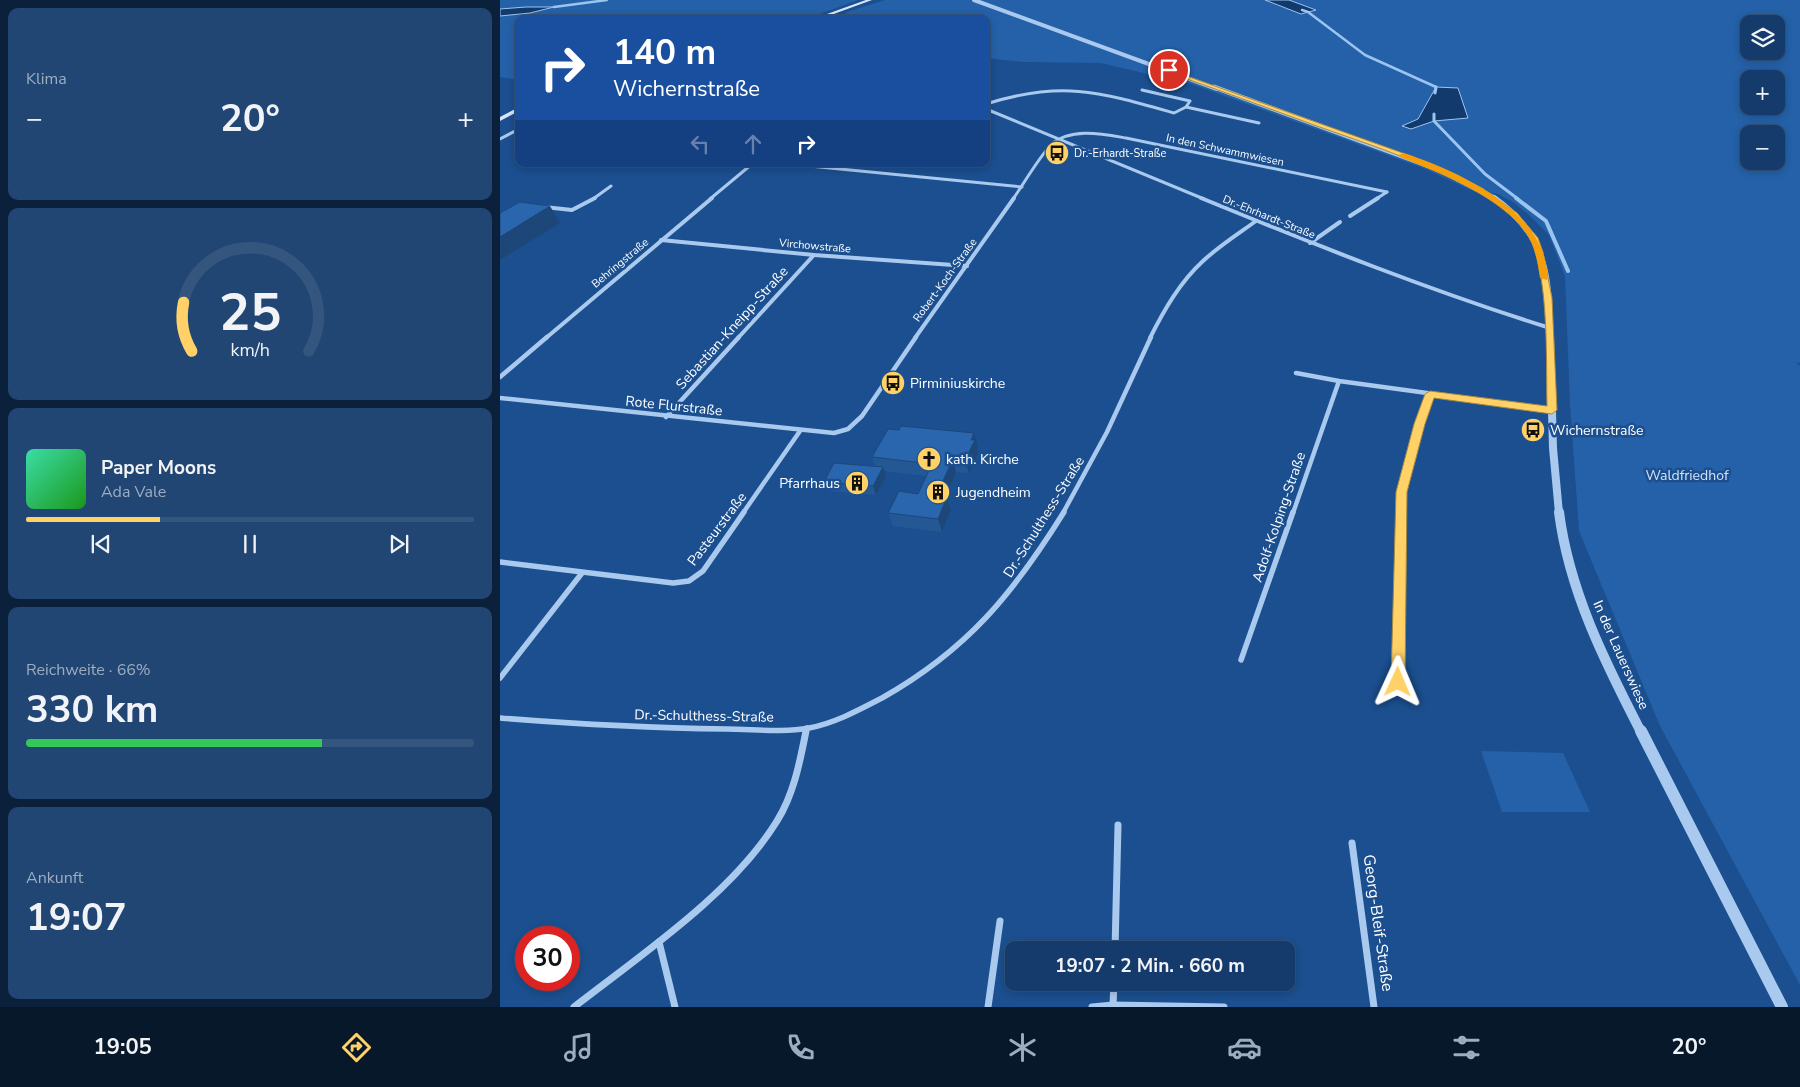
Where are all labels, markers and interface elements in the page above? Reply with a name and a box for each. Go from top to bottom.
map controls [1740,15,1785,170]
button: layers [1740,15,1785,60]
text: 140 m [613,29,716,76]
icon: right [530,35,595,100]
pin [1148,49,1190,91]
icon: arrive [1155,56,1183,84]
text: Klima [26,68,67,90]
button: + [1740,70,1785,115]
text: Wichernstraße [613,74,760,104]
text: 20° [220,93,280,144]
text: − [26,100,43,138]
text: + [457,100,474,138]
button: − [1740,125,1785,170]
icon: left [686,130,714,158]
icon: ahead [739,130,767,158]
icon: right [792,130,820,158]
street label: In den Schwammwiesen [1165,130,1285,170]
bus stop icon: Dr.-Erhardt-Straße [1044,140,1070,166]
place label: Dr.-Erhardt-Straße [1074,146,1167,161]
street label: Dr.-Ehrhardt-Straße [1220,192,1318,242]
street label: Behringstraße [588,235,652,291]
street label: Virchowstraße [778,235,852,257]
street label: Robert-Koch-Straße [910,235,980,325]
street label: Sebastian-Kneipp-Straße [672,262,792,394]
text: 25 [219,277,281,348]
text: km/h [230,338,270,362]
bus stop icon: Pirminiuskirche [880,370,906,396]
place label: Pirminiuskirche [910,374,1005,393]
street label: Rote Flurstraße [625,391,723,421]
bus stop icon: Wichernstraße [1520,417,1546,443]
place label: Wichernstraße [1550,421,1644,440]
church icon: kath. Kirche [916,446,942,472]
street label: Adolf-Kolping-Straße [1248,449,1310,585]
place label: kath. Kirche [946,450,1019,469]
street label: Dr.-Schulthess-Straße [999,453,1089,581]
text: Paper Moons [101,455,216,481]
park label: Waldfriedhof [1645,466,1729,485]
building icon: Pfarrhaus [844,470,870,496]
place label: Pfarrhaus [779,474,840,493]
building icon: Jugendheim [925,479,951,505]
text: Ada Vale [101,481,166,503]
place label: Jugendheim [955,483,1031,502]
street label: Pasteurstraße [683,488,751,570]
icon: previous [87,530,115,558]
icon: pause [236,530,264,558]
icon: next [385,530,413,558]
street label: In der Lauerswiese [1588,597,1654,713]
position arrow [1371,655,1423,707]
text: Reichweite · 66% [26,659,151,681]
text: 330 km [26,684,158,735]
street label: Dr.-Schulthess-Straße [634,705,774,727]
street label: Georg-Bleif-Straße [1358,853,1398,993]
text: Ankunft [26,867,83,889]
text: 19:07 [26,892,127,943]
speed limit sign: 30 [515,926,580,991]
text: 19:07 · 2 Min. · 660 m [1055,953,1245,979]
icon: directions [339,1030,374,1065]
icon: music [561,1030,596,1065]
icon: phone [783,1030,818,1065]
icon: climate [1005,1030,1040,1065]
icon: car [1227,1030,1262,1065]
icon: filters [1449,1030,1484,1065]
text: 19:05 [94,1032,152,1062]
text: 20° [1672,1032,1706,1062]

